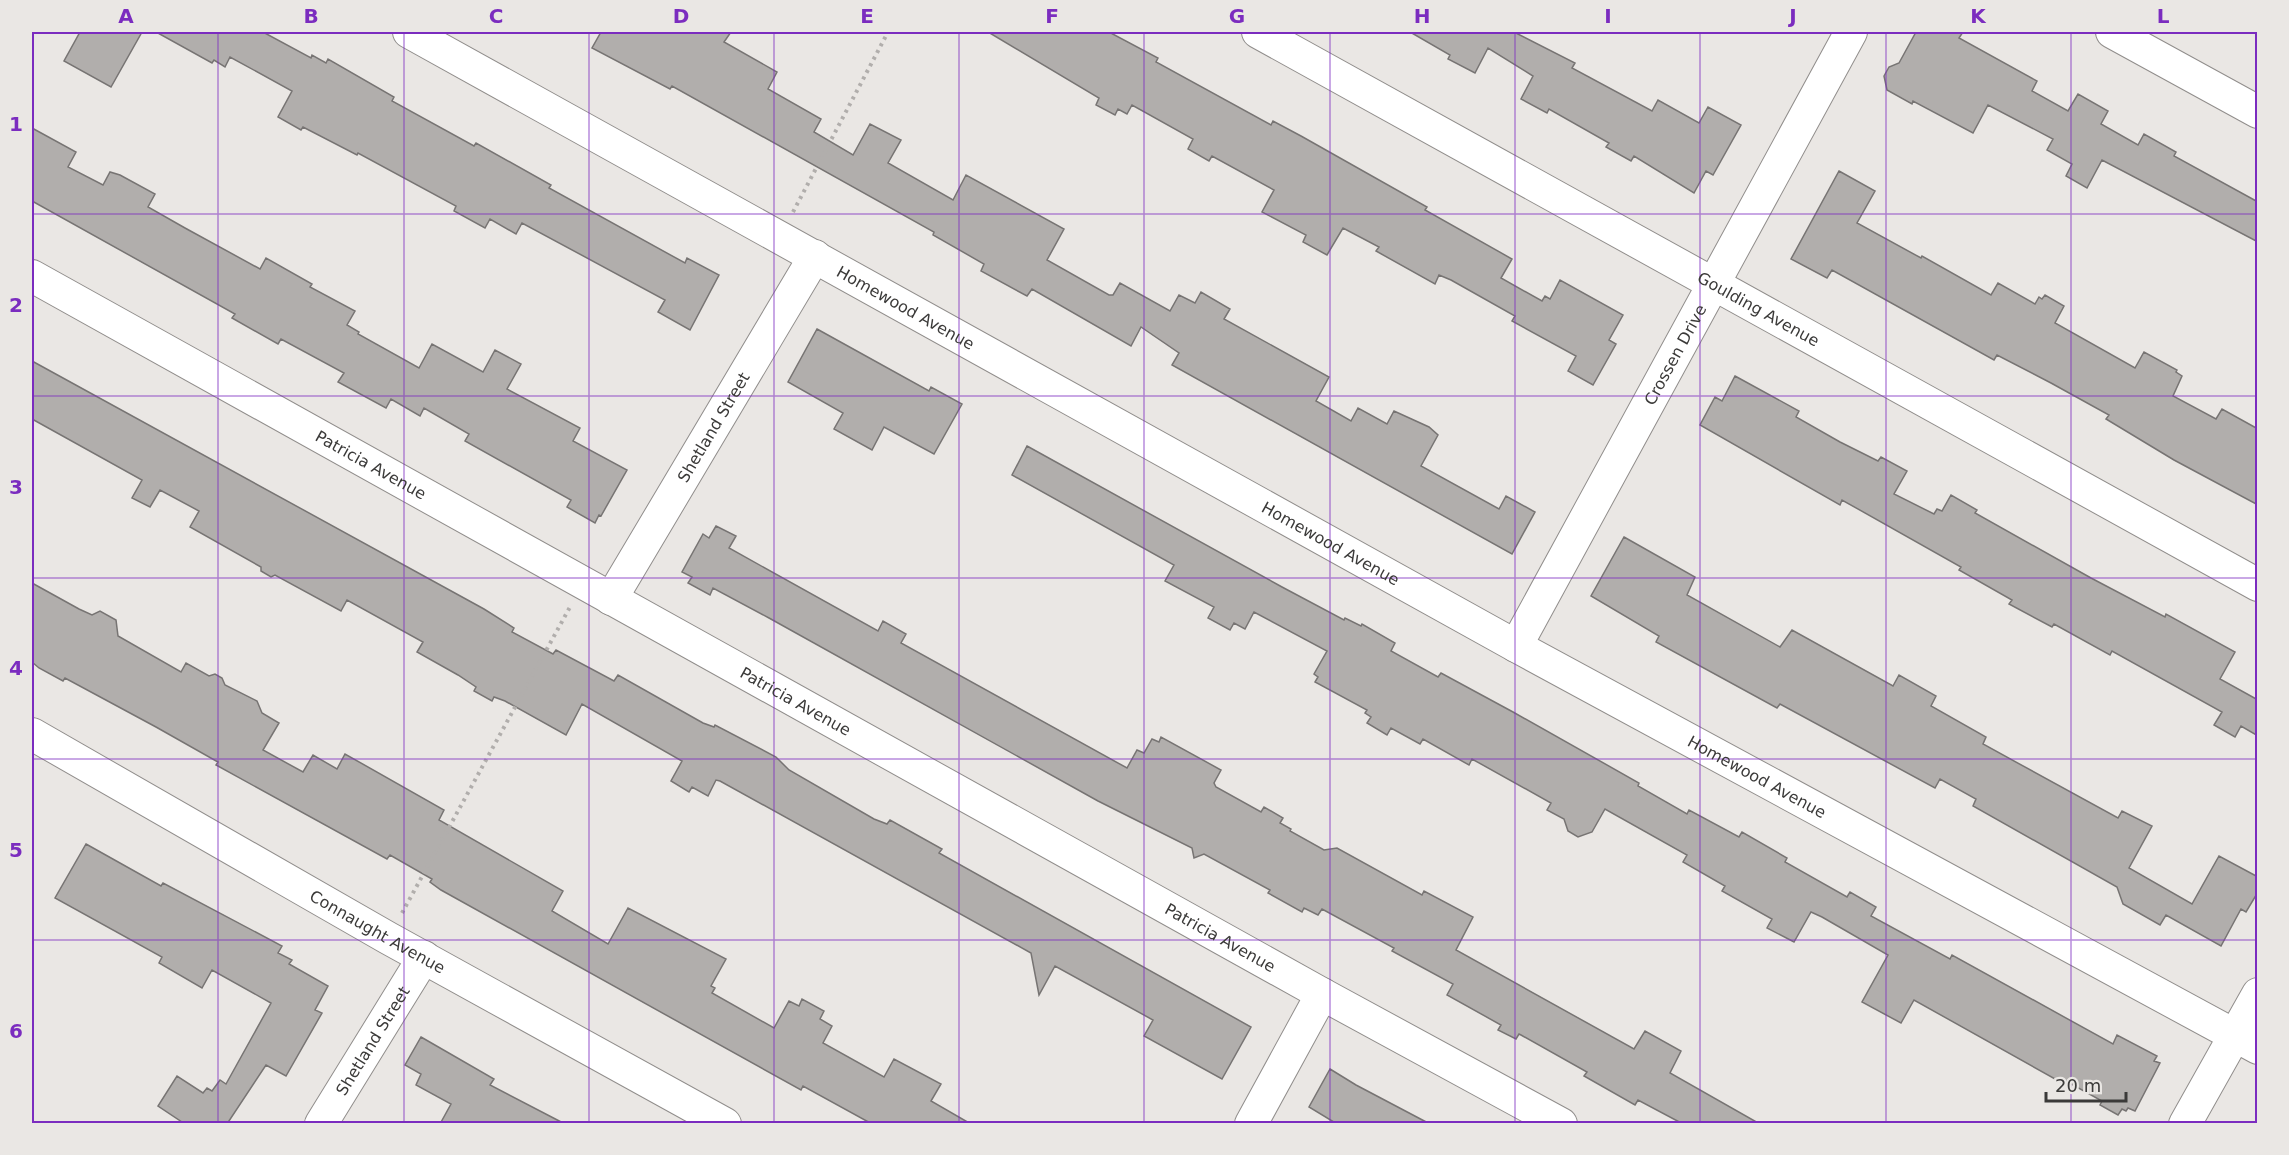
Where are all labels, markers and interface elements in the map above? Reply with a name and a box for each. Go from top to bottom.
text: A [118,4,134,28]
text: B [303,4,319,28]
text: C [489,4,503,28]
text: D [673,4,689,28]
text: E [860,4,874,28]
text: F [1045,4,1059,28]
text: G [1229,4,1245,28]
text: H [1414,4,1430,28]
text: I [1604,4,1612,28]
text: J [1787,4,1797,28]
text: K [1970,4,1987,28]
text: L [2157,4,2170,28]
text: 1 [9,112,23,136]
street label: Homewood Avenue [833,262,978,353]
street label: Goulding Avenue [1694,268,1823,350]
text: 2 [9,293,23,317]
street label: Crossen Drive [1640,301,1710,408]
street label: Shetland Street [673,369,753,486]
street label: Patricia Avenue [312,426,430,503]
text: 3 [9,475,23,499]
street label: Homewood Avenue [1258,497,1403,589]
text: 4 [9,656,23,680]
street label: Patricia Avenue [737,663,854,739]
street label: Homewood Avenue [1685,731,1830,822]
text: 5 [9,838,23,862]
street label: Connaught Avenue [307,886,448,977]
street label: Patricia Avenue [1162,899,1279,976]
street label: Shetland Street [332,983,413,1099]
text: 6 [9,1019,23,1043]
scale bar [2046,1065,2126,1103]
text: 20 m [2055,1075,2101,1096]

